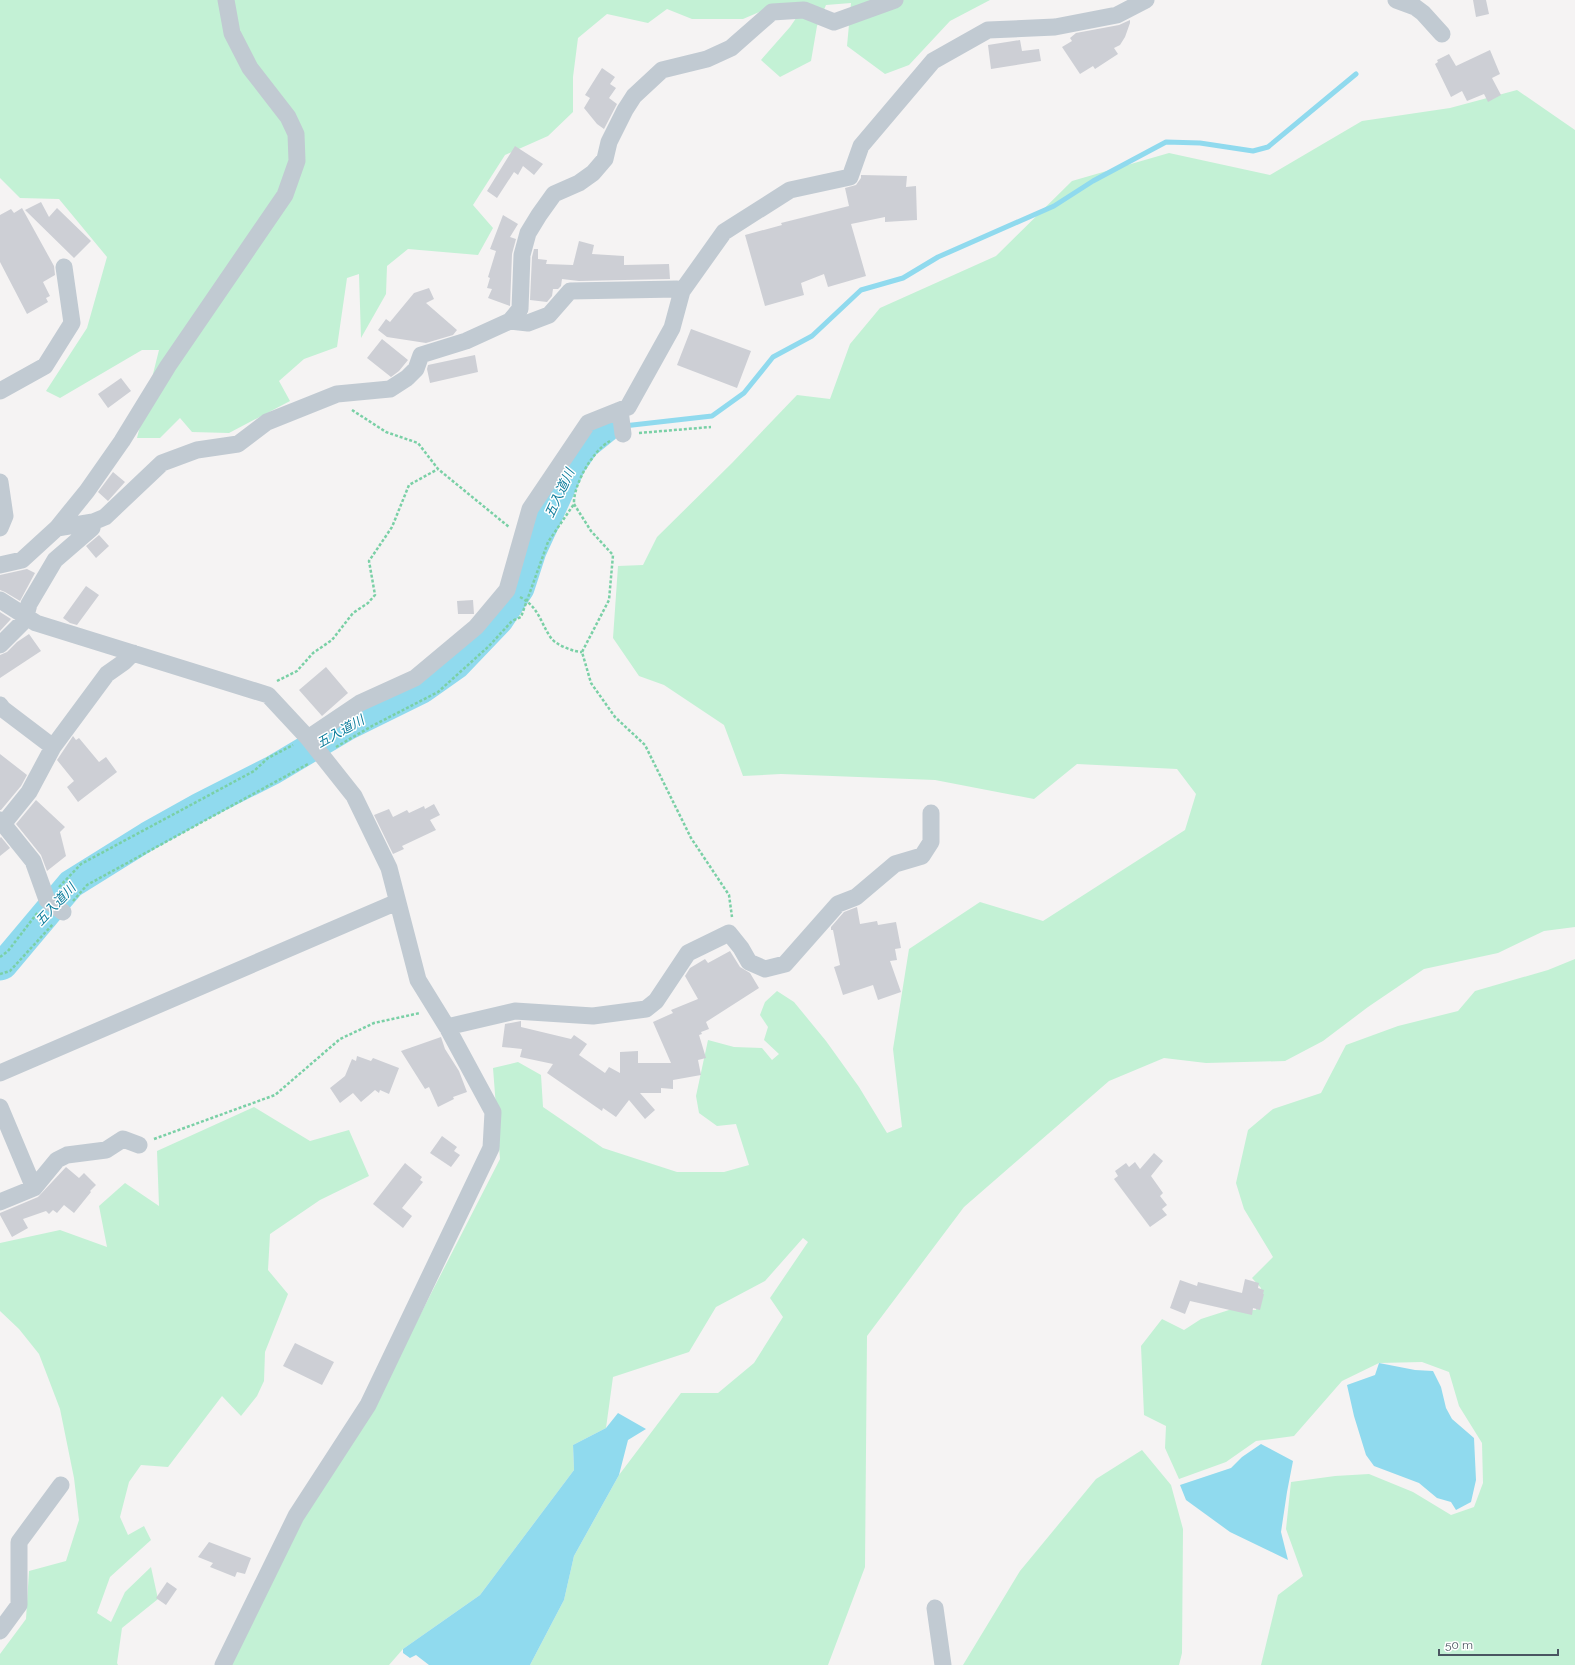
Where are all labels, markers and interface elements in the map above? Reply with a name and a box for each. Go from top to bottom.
water label: 五入道川 [542,465,578,520]
water label: 五入道川 [314,711,368,751]
water label: 五入道川 [32,879,80,928]
scale bar [1439,1631,1558,1657]
text: 50 m [1445,1638,1473,1652]

